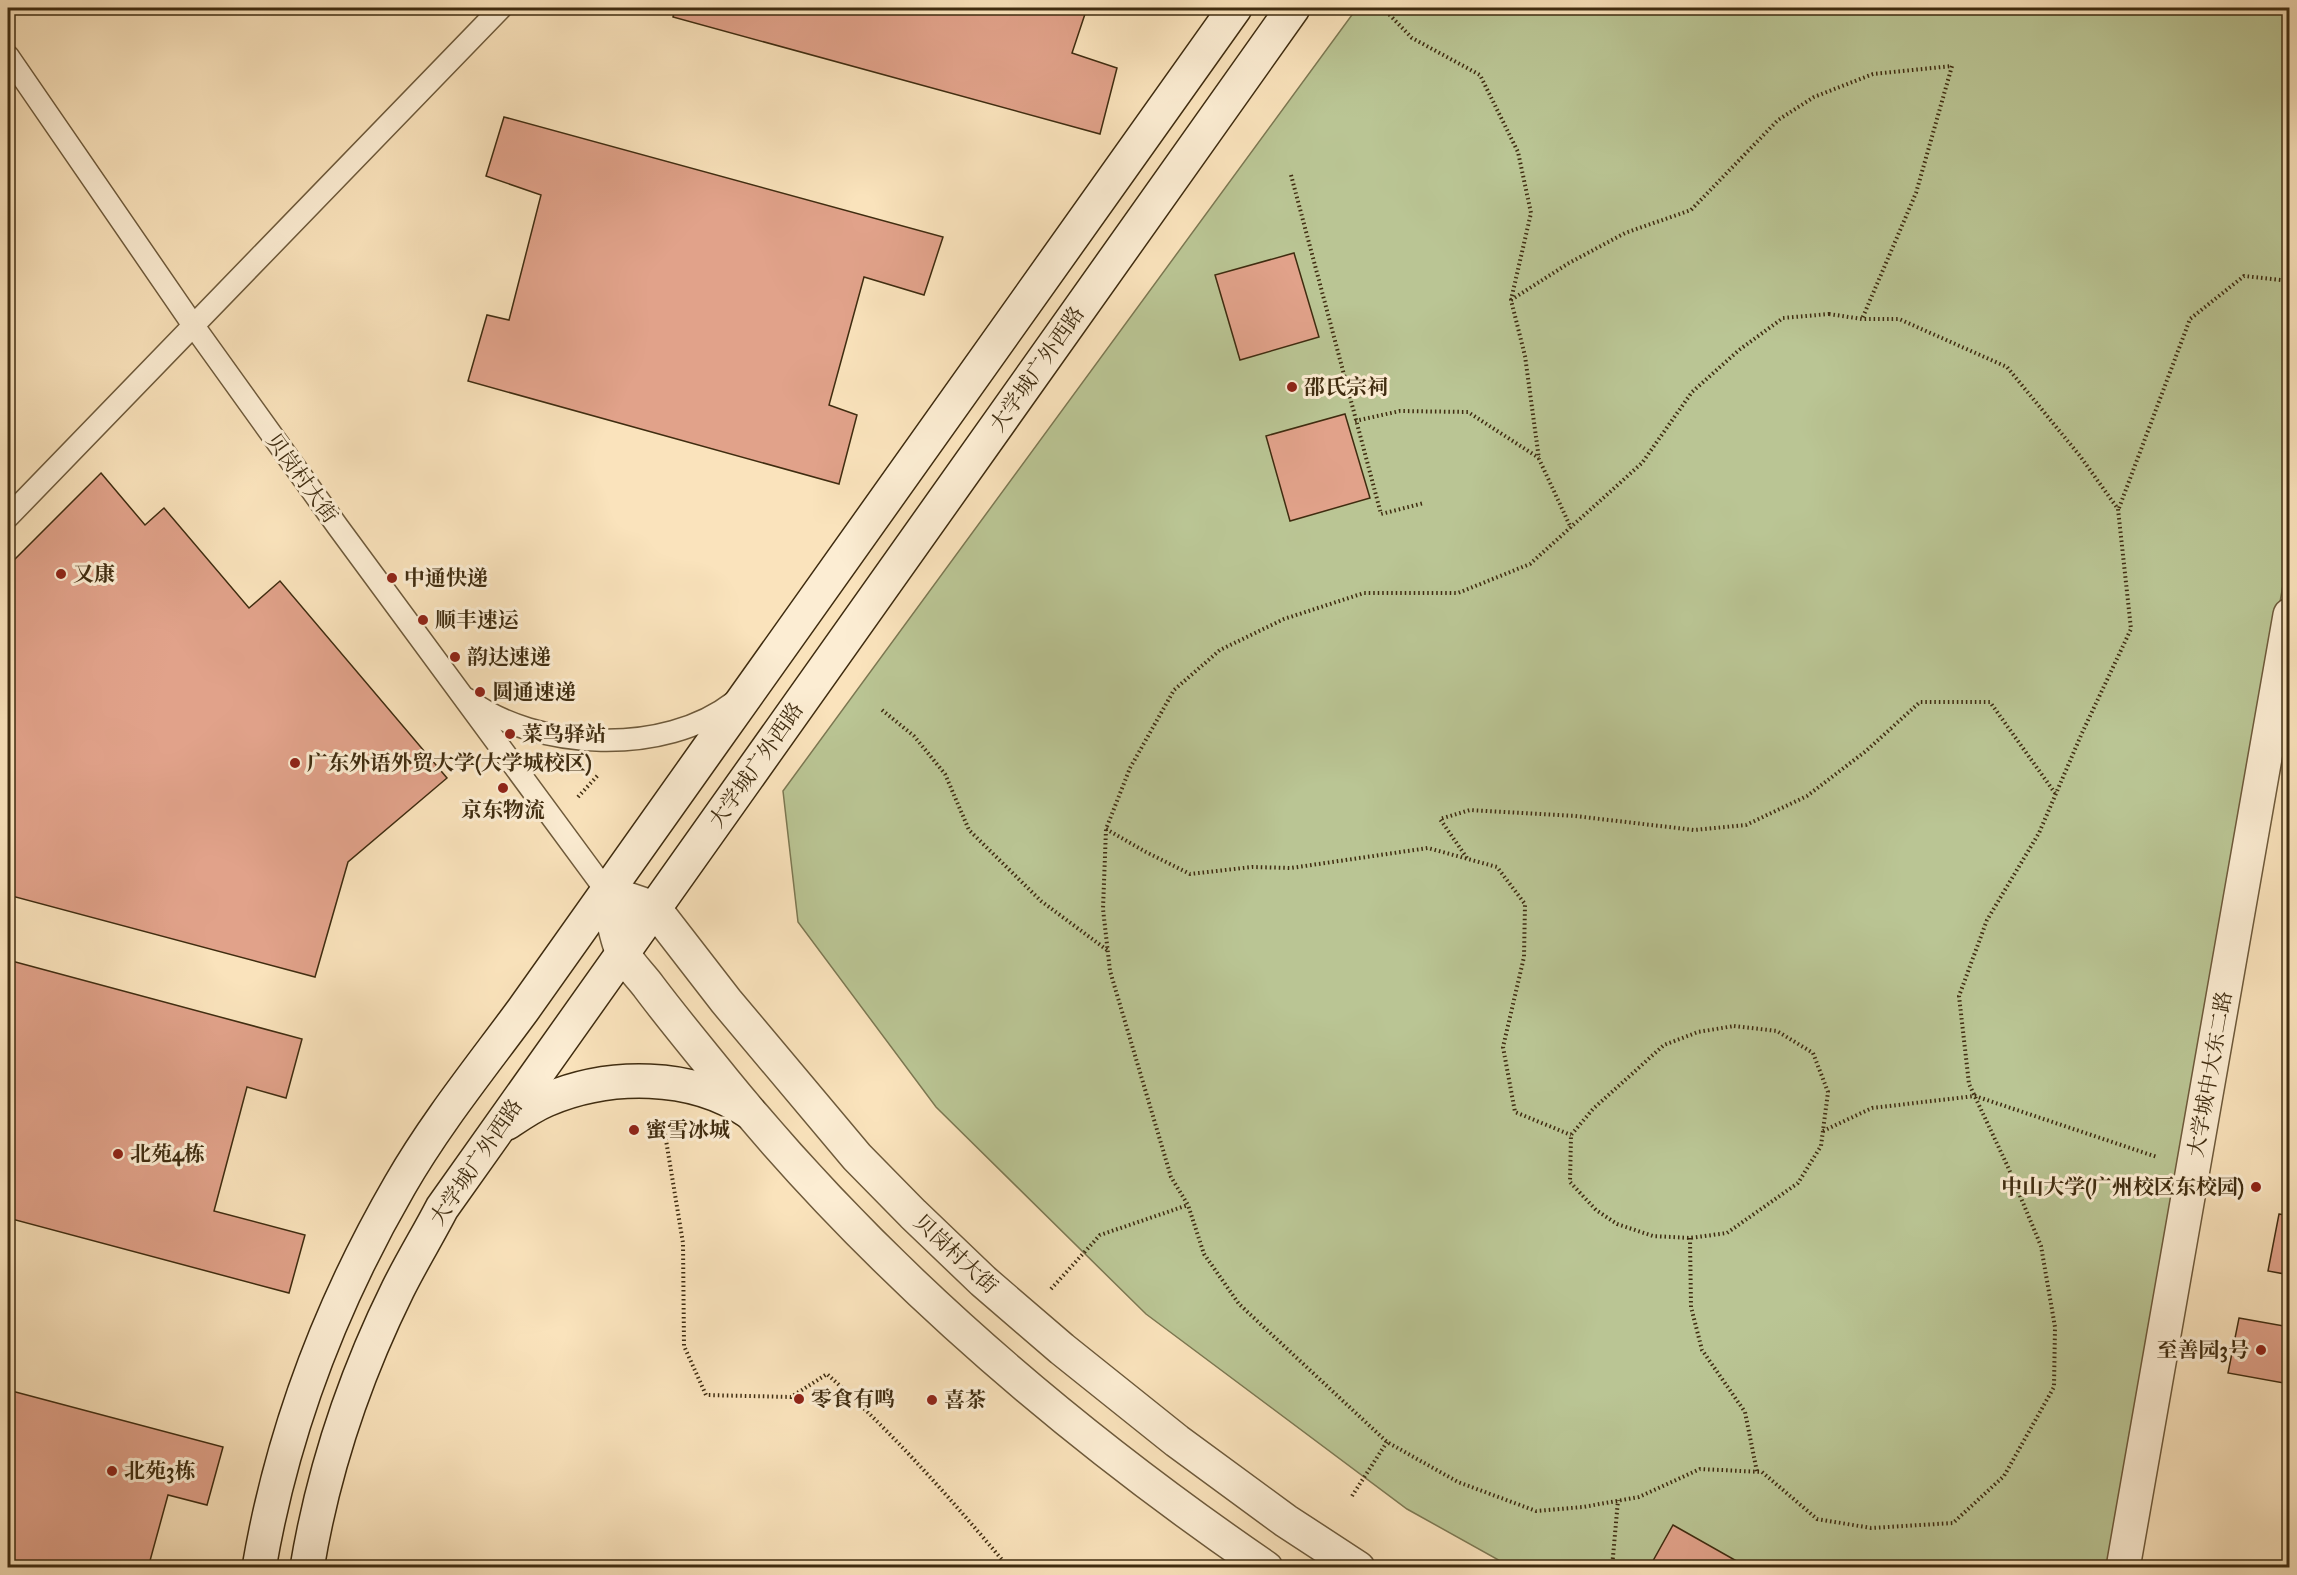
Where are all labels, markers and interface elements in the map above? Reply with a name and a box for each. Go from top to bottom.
street label: 大学城广外西路 [984,301,1090,437]
place label: 邵氏宗祠 [1304,374,1388,400]
marker: 邵氏宗祠 [1285,380,1299,394]
street label: 贝岗村大街 [261,428,343,528]
place label: 又康 [73,561,115,587]
place label: 中通快递 [404,565,488,591]
marker: 又康 [54,567,68,581]
marker: 中通快递 [385,571,399,585]
place label: 顺丰速运 [435,607,519,633]
marker: 顺丰速运 [416,613,430,627]
place label: 韵达速递 [467,644,551,670]
marker: 韵达速递 [448,650,462,664]
place label: 圆通速递 [492,679,576,705]
marker: 圆通速递 [473,685,487,699]
street label: 大学城广外西路 [703,697,809,833]
place label: 菜鸟驿站 [522,721,606,747]
marker: 菜鸟驿站 [503,727,517,741]
place label: 广东外语外贸大学(大学城校区) [307,750,592,776]
marker: 广东外语外贸大学(大学城校区) [288,756,302,770]
marker: 京东物流 [496,781,510,795]
place label: 京东物流 [461,797,545,823]
street label: 大学城中大东二路 [2183,989,2237,1159]
street label: 大学城广外西路 [424,1094,528,1230]
place label: 蜜雪冰城 [646,1117,730,1143]
marker: 蜜雪冰城 [627,1123,641,1137]
place label: 北苑4栋 [130,1141,205,1167]
marker: 北苑4栋 [111,1147,125,1161]
place label: 中山大学(广州校区东校园) [2001,1174,2244,1200]
marker: 中山大学(广州校区东校园) [2249,1180,2263,1194]
street label: 贝岗村大街 [909,1209,1003,1299]
place label: 至善园3号 [2157,1337,2249,1363]
marker: 至善园3号 [2254,1343,2268,1357]
place label: 零食有鸣 [811,1386,895,1412]
place label: 喜茶 [944,1387,986,1413]
marker: 零食有鸣 [792,1392,806,1406]
marker: 喜茶 [925,1393,939,1407]
place label: 北苑3栋 [124,1458,195,1484]
marker: 北苑3栋 [105,1464,119,1478]

